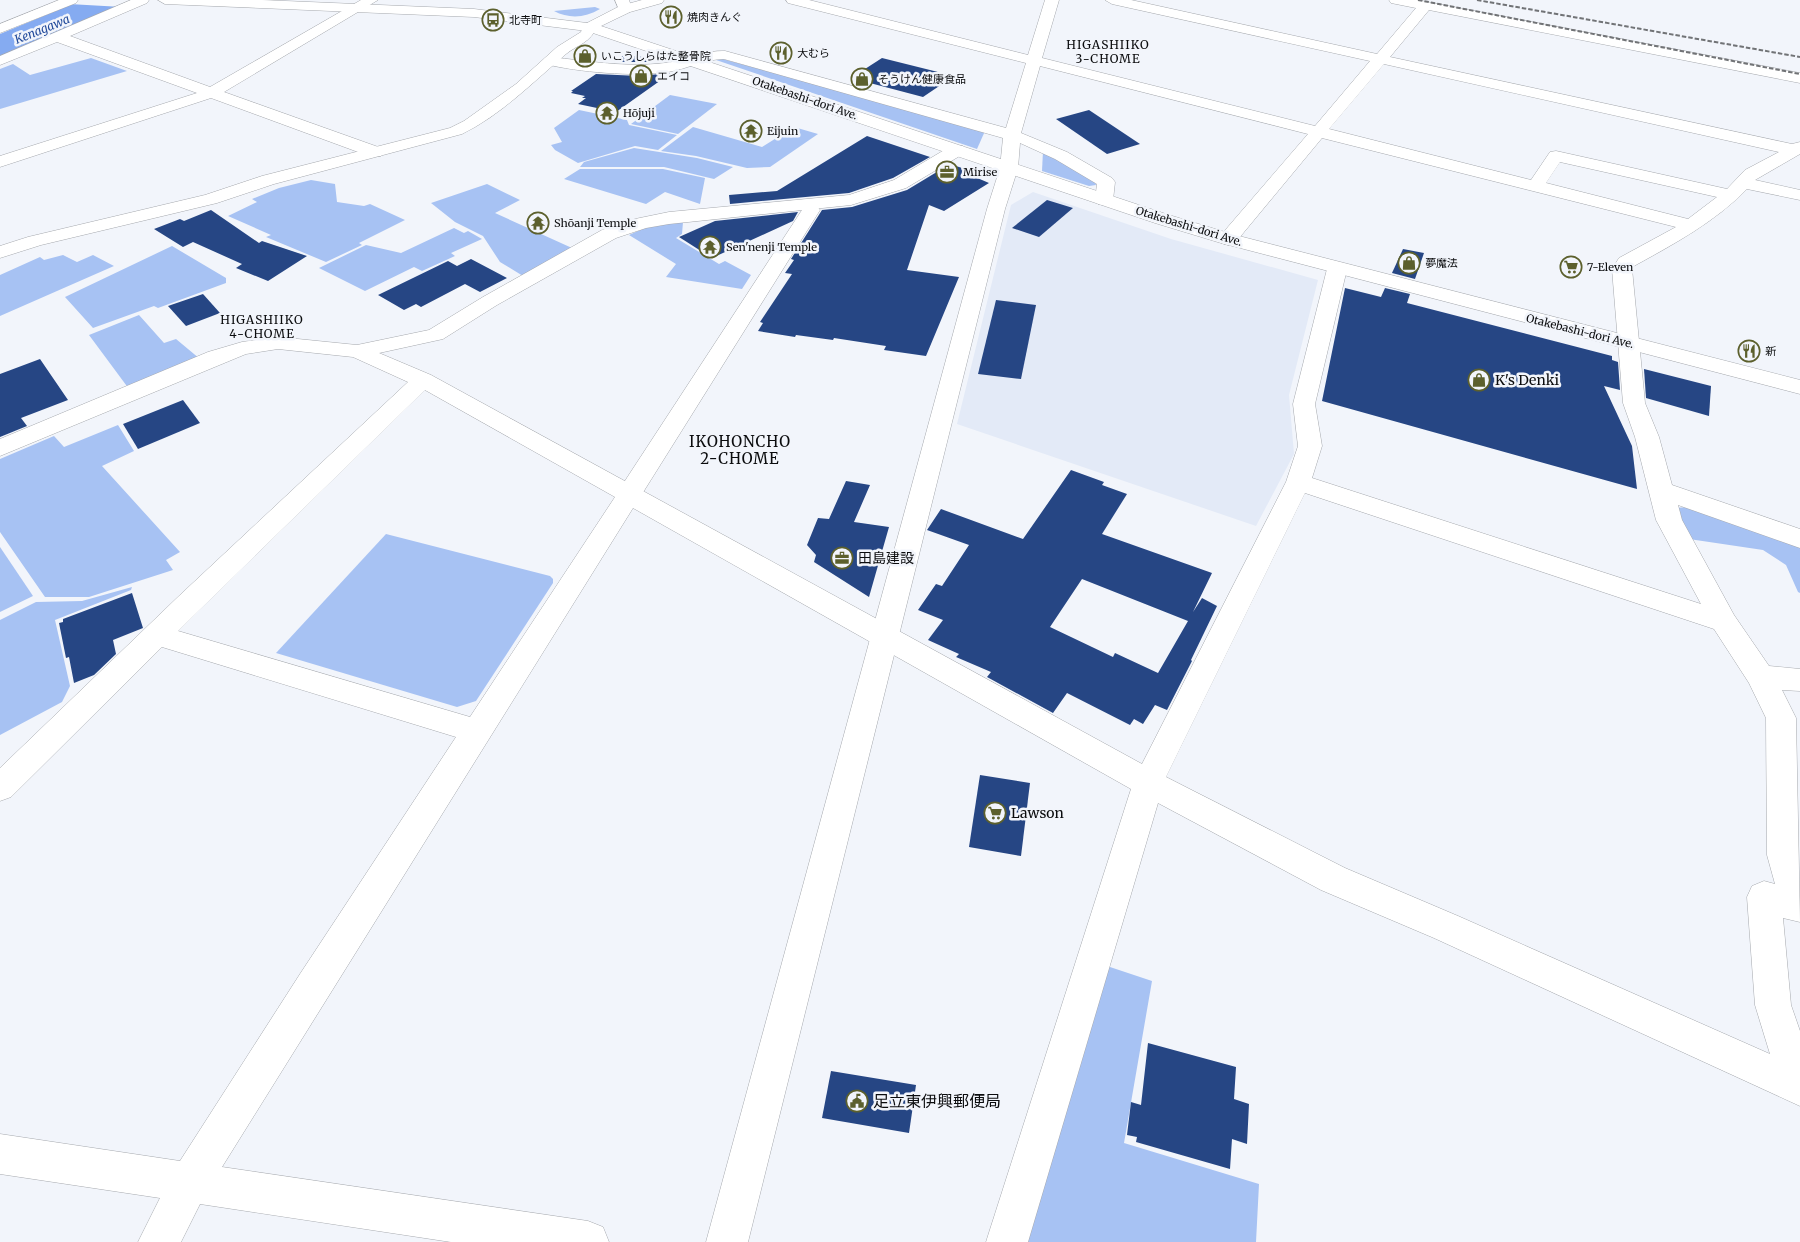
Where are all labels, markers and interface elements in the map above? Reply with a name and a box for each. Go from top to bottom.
restaurant icon: 焼肉きんぐ [659,5,683,29]
bus stop icon: 北寺町 [481,8,505,32]
place label: 焼肉きんぐ [687,10,742,24]
water label: Kenagawa [11,11,72,47]
place label: 北寺町 [509,13,542,27]
district label: HIGASHIIKO 3-CHOME [1066,37,1150,66]
restaurant icon: 大むら [769,41,793,65]
shop icon: いこうしらはた整骨院 [573,44,597,68]
place label: 大むら [797,46,830,60]
place label: いこうしらはた整骨院 [601,49,711,63]
shop icon: エイコ [629,64,653,88]
shop icon: そうけん健康食品 [850,67,874,91]
place label: エイコ [657,69,690,83]
place label: そうけん健康食品 [878,72,966,86]
street label: Otakebashi-dori Ave. [750,73,860,123]
temple icon: Hōjuji [595,101,619,125]
place label: Hōjuji [623,106,655,120]
temple icon: Eijuin [739,119,763,143]
place label: Eijuin [767,124,799,138]
office icon: Mirise [935,160,959,184]
place label: Mirise [963,165,997,179]
street label: Otakebashi-dori Ave. [1134,203,1244,249]
temple icon: Shōanji Temple [526,211,550,235]
place label: Shōanji Temple [554,216,636,230]
temple icon: Sen'nenji Temple [698,235,722,259]
place label: Sen'nenji Temple [726,240,817,254]
shop icon: 夢魔法 [1397,251,1421,275]
supermarket icon: 7-Eleven [1559,255,1583,279]
place label: 夢魔法 [1425,256,1458,270]
place label: 7-Eleven [1587,260,1634,274]
street label: Otakebashi-dori Ave. [1525,311,1635,351]
district label: HIGASHIIKO 4-CHOME [220,312,304,341]
restaurant icon: 新 [1737,339,1761,363]
place label: 新 [1765,344,1776,358]
shop icon: K's Denki [1467,368,1491,392]
place label: K's Denki [1495,371,1560,389]
district label: IKOHONCHO 2-CHOME [689,432,791,468]
office icon: 田島建設 [830,546,854,570]
place label: 田島建設 [858,549,914,567]
supermarket icon: Lawson [983,801,1007,825]
place label: Lawson [1011,804,1064,822]
public building icon: 足立東伊興郵便局 [845,1089,869,1113]
place label: 足立東伊興郵便局 [873,1091,1001,1111]

